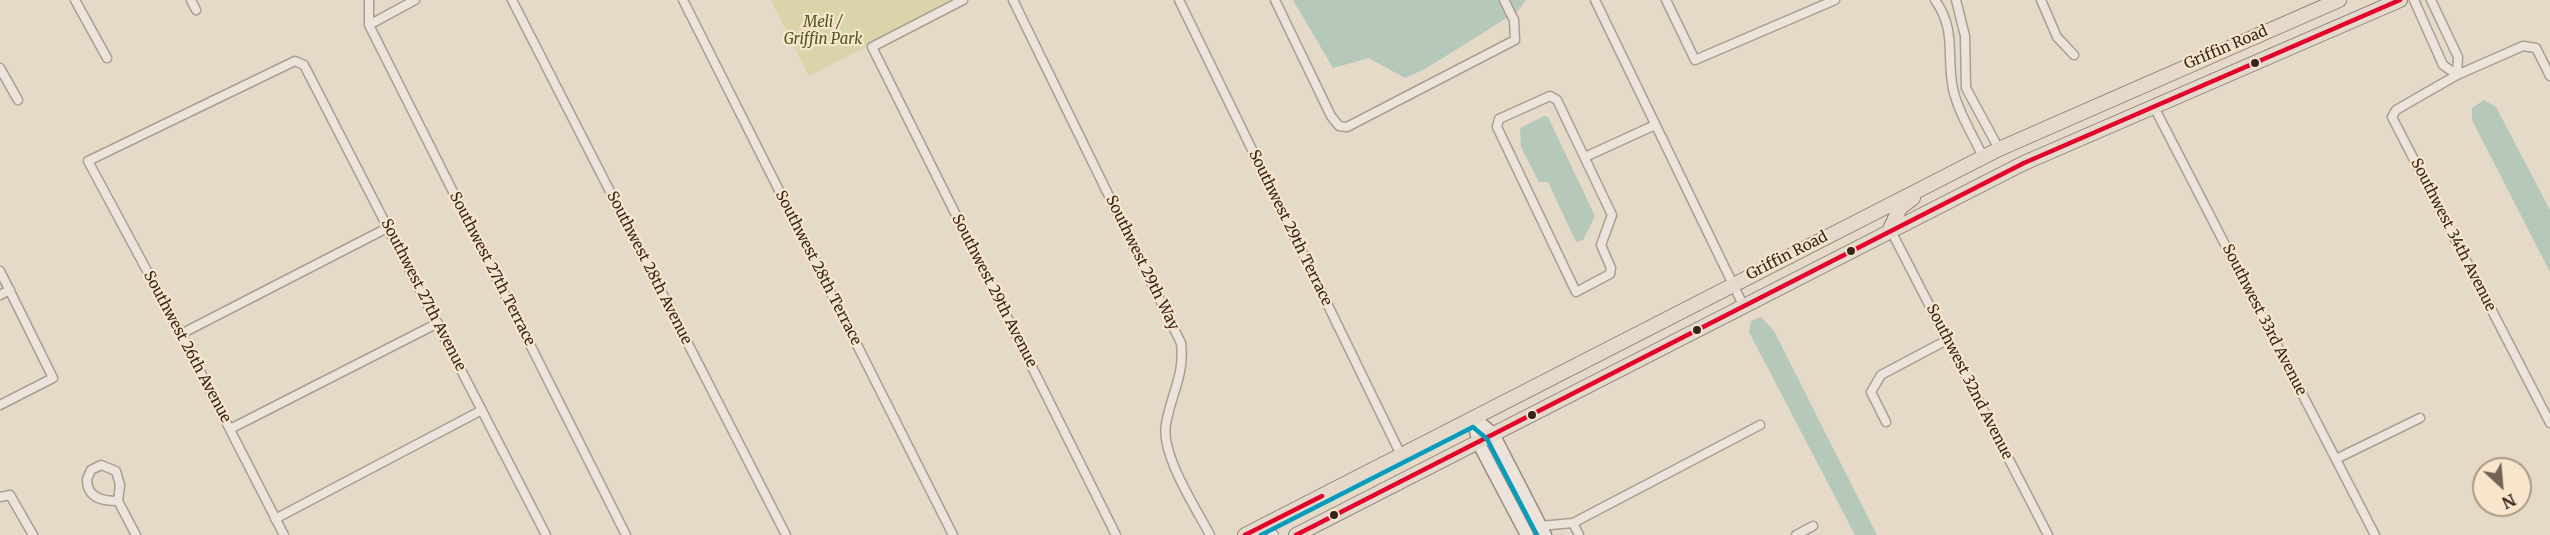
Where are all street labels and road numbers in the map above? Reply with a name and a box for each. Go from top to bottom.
street label: Griffin Road [2182,22,2270,74]
street label: Southwest 29th Terrace [1244,147,1336,309]
street label: Southwest 34th Avenue [2407,156,2499,314]
street label: Southwest 28th Avenue [603,188,695,348]
street label: Southwest 28th Terrace [771,188,865,348]
street label: Southwest 27th Terrace [445,189,539,349]
street label: Southwest 29th Way [1102,193,1182,333]
street label: Southwest 29th Avenue [948,211,1040,371]
street label: Southwest 27th Avenue [377,216,469,374]
street label: Griffin Road [1743,228,1831,284]
street label: Southwest 33rd Avenue [2218,241,2310,399]
street label: Southwest 26th Avenue [139,268,235,426]
street label: Southwest 32nd Avenue [1922,301,2016,463]

